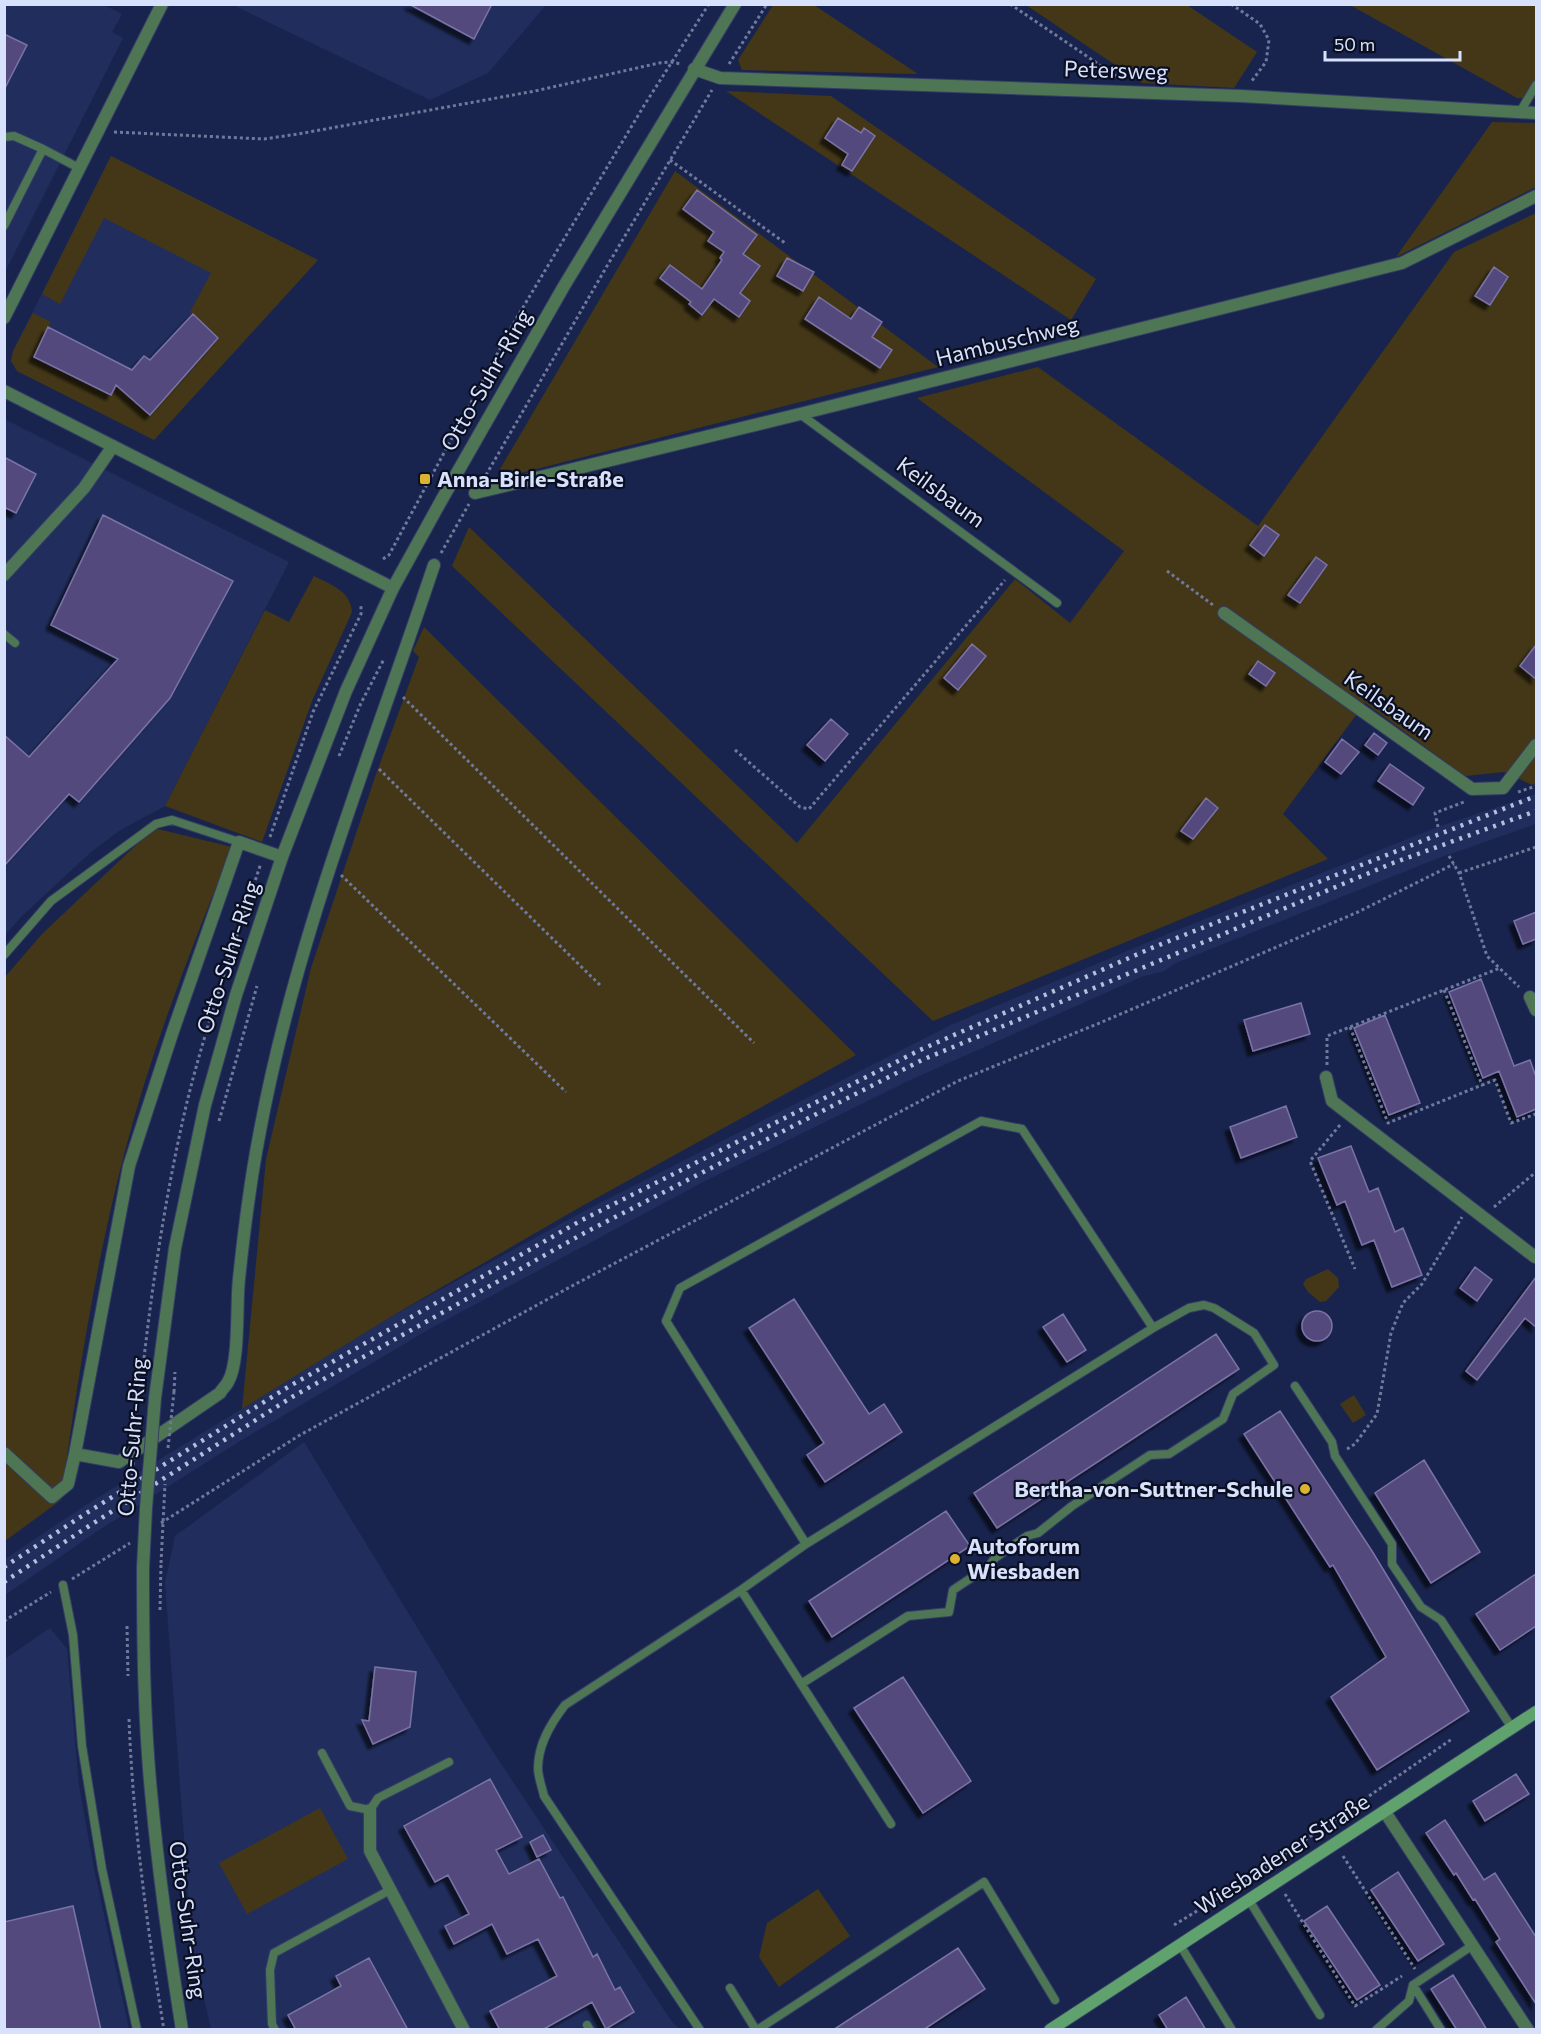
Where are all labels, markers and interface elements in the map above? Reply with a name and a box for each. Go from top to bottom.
scale bar [1325,24,1460,62]
text: 50 m [1334,33,1375,55]
street label: Petersweg [1063,54,1169,85]
street label: Otto-Suhr-Ring [434,304,537,455]
street label: Hambuschweg [933,310,1081,371]
street label: Keilsbaum [892,450,991,533]
place label: Anna-Birle-Straße [437,465,624,492]
marker: Anna-Birle-Straße [418,472,432,486]
street label: Keilsbaum [1339,664,1439,745]
street label: Otto-Suhr-Ring [190,877,265,1037]
street label: Otto-Suhr-Ring [111,1356,152,1517]
place label: Bertha-von-Suttner-Schule [1014,1475,1293,1502]
marker: Bertha-von-Suttner-Schule [1298,1482,1312,1496]
place label: Autoforum Wiesbaden [967,1532,1080,1584]
marker: Autoforum Wiesbaden [948,1552,962,1566]
street label: Wiesbadener Straße [1189,1787,1374,1920]
street label: Otto-Suhr-Ring [164,1839,213,2001]

